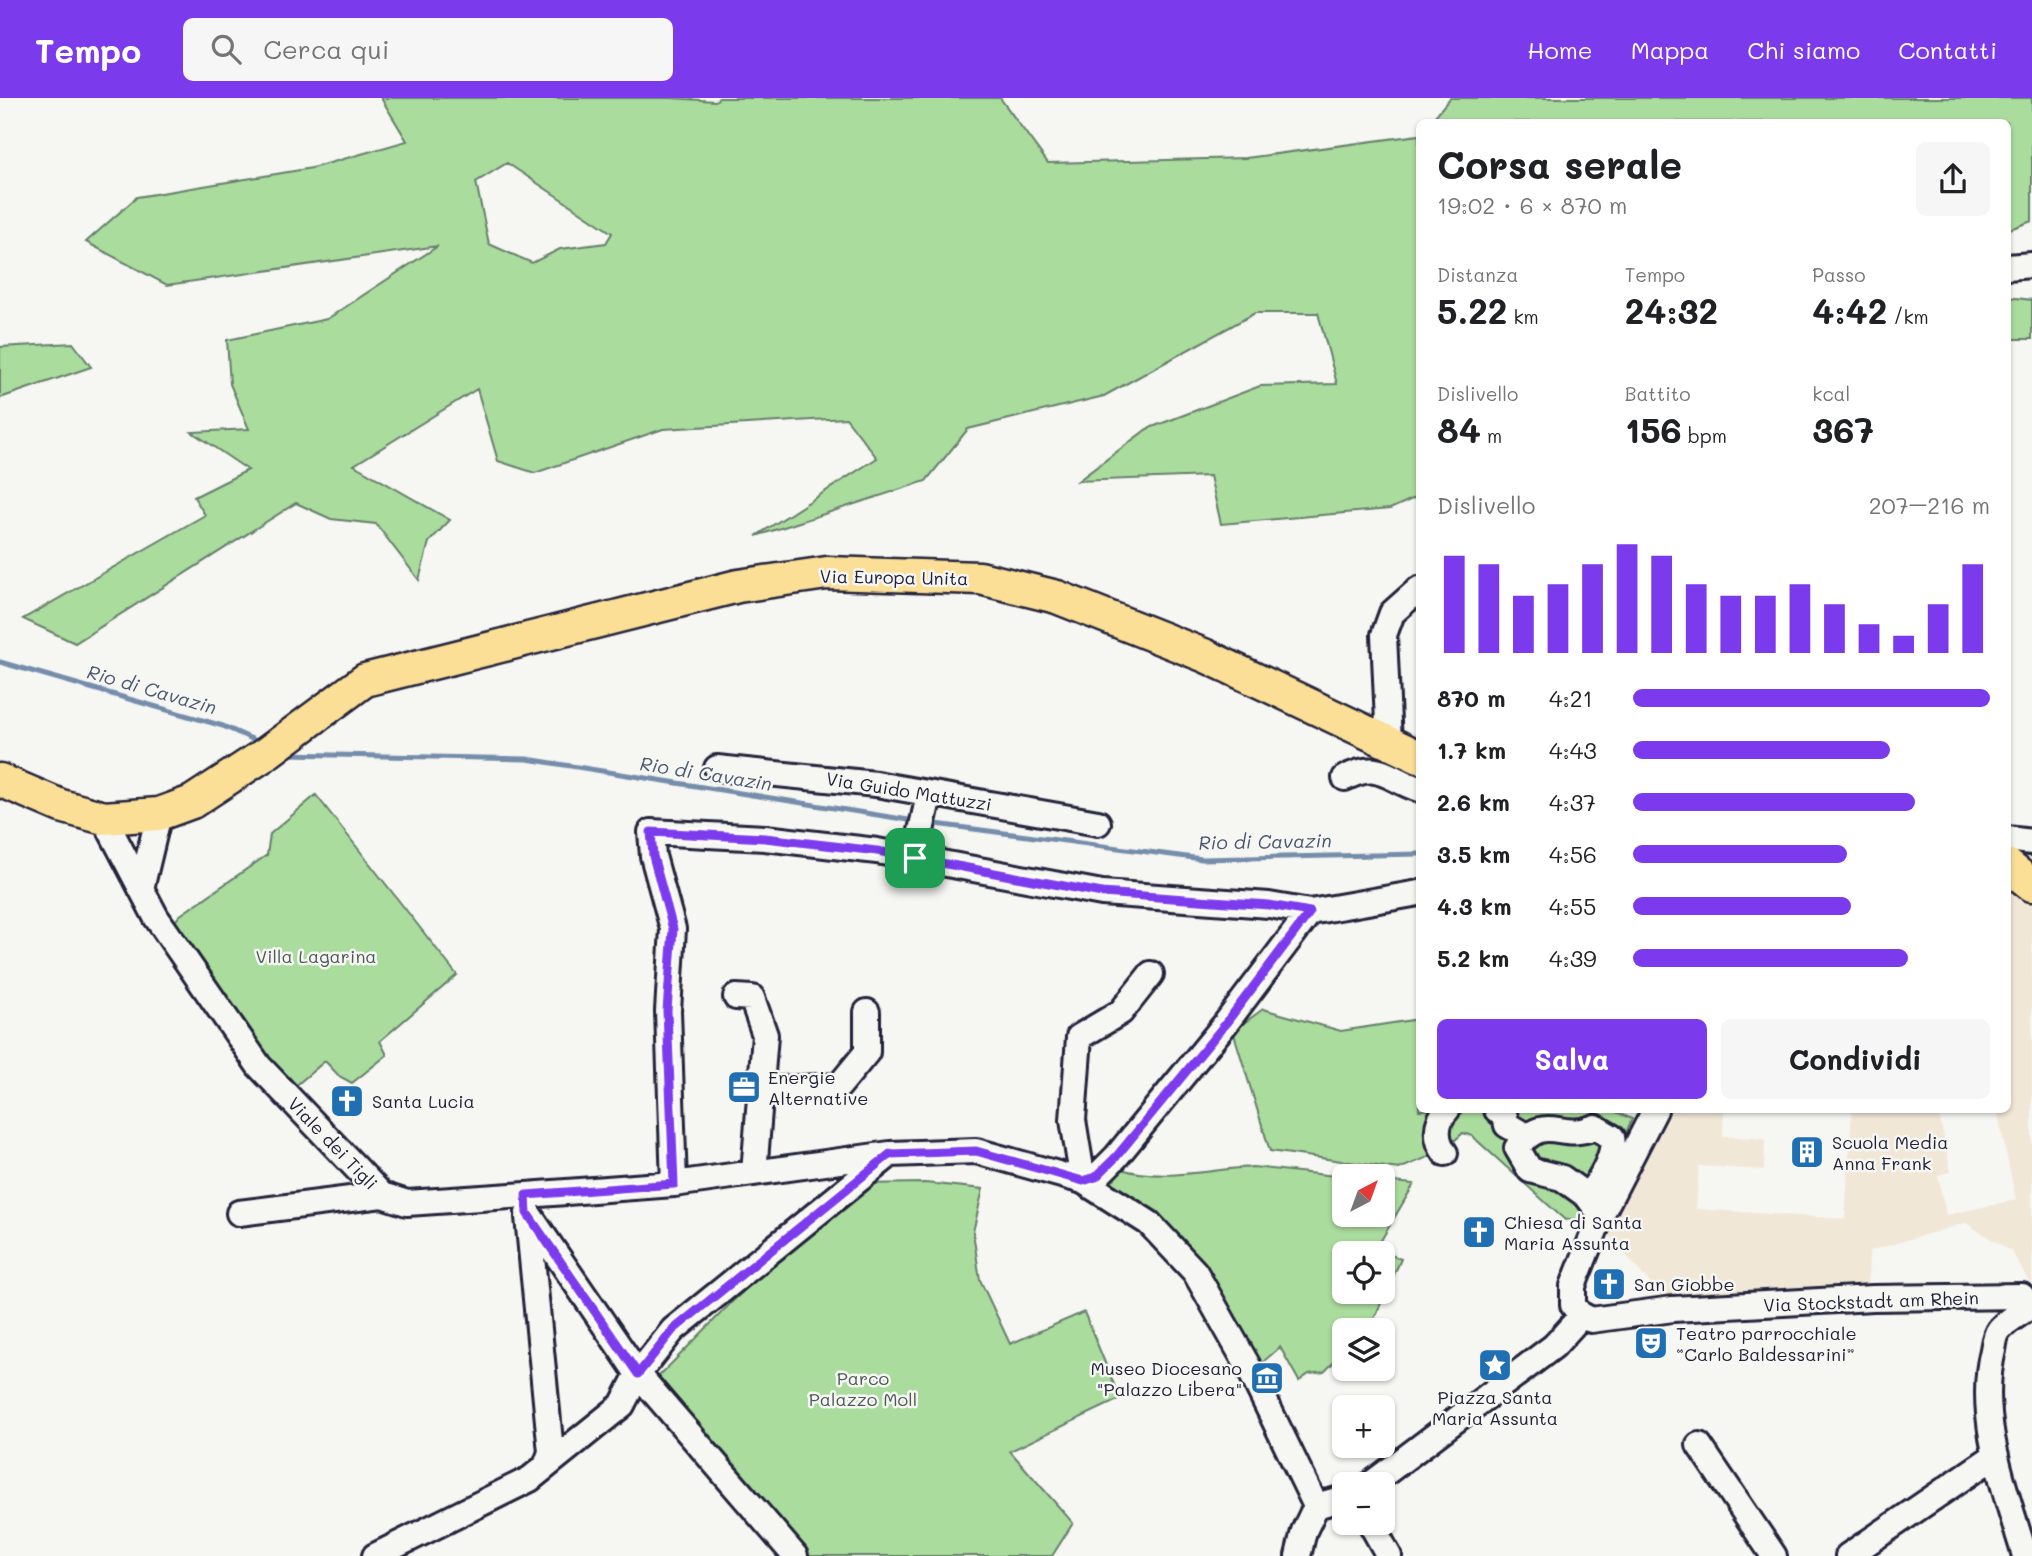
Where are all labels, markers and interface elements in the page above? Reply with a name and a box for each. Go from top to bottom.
search box [183,18,673,81]
text: Tempo [35,28,141,71]
icon: search [207,30,245,68]
text: Cerca qui [263,32,390,66]
text: Home [1527,34,1593,65]
text: Mappa [1631,34,1709,65]
text: Chi siamo [1747,34,1860,65]
text: Contatti [1898,34,1997,65]
text: Corsa serale [1437,139,1682,189]
button: share [1916,142,1990,216]
text: 19:02 · 6 × 870 m [1437,190,1627,220]
text: Distanza [1437,262,1518,287]
text: Tempo [1625,262,1685,287]
text: Passo [1812,262,1866,287]
text: 5.22 [1437,287,1507,333]
text: 24:32 [1625,287,1718,333]
text: 4:42 [1812,287,1887,333]
text: km [1507,304,1539,329]
text: /km [1887,304,1929,329]
text: Dislivello [1437,381,1518,406]
text: Battito [1625,381,1690,406]
text: kcal [1812,381,1850,406]
text: 84 [1437,406,1481,452]
text: 156 [1625,406,1682,452]
text: 367 [1812,406,1874,452]
text: m [1481,423,1502,448]
text: bpm [1682,423,1727,448]
text: Dislivello [1437,490,1535,520]
text: 207–216 m [1869,490,1990,520]
street label: Via Europa Unita [819,564,969,590]
water label: Rio di Cavazin [84,659,220,719]
text: 870 m [1437,683,1505,713]
text: 4:21 [1549,683,1593,713]
text: 1.7 km [1437,735,1506,765]
text: 4:43 [1549,735,1597,765]
water label: Rio di Cavazin [638,750,774,796]
street label: Via Guido Mattuzzi [824,766,994,816]
text: 2.6 km [1437,787,1510,817]
text: 4:37 [1549,787,1596,817]
water label: Rio di Cavazin [1198,827,1332,855]
pin [885,828,945,888]
icon: arrive [896,839,934,877]
text: 3.5 km [1437,839,1510,869]
text: 4:56 [1549,839,1597,869]
text: 4.3 km [1437,891,1511,921]
text: 4:55 [1549,891,1596,921]
text: 5.2 km [1437,943,1509,973]
text: 4:39 [1549,943,1597,973]
park label: Villa Lagarina [255,944,377,968]
button: Salva [1437,1019,1707,1099]
button: Condividi [1721,1019,1990,1099]
place label: Energie Alternative [768,1065,868,1110]
office icon: Energie Alternative [725,1068,763,1106]
church icon: Santa Lucia [328,1082,366,1120]
place label: Santa Lucia [372,1089,475,1113]
street label: Viale dei Tigli [283,1092,383,1194]
place label: Scuola Media Anna Frank [1832,1130,1948,1175]
building icon: Scuola Media Anna Frank [1788,1133,1826,1171]
north arrow [1332,1164,1395,1227]
map controls [1332,1164,1395,1535]
place label: Chiesa di Santa Maria Assunta [1504,1210,1643,1255]
church icon: Chiesa di Santa Maria Assunta [1460,1213,1498,1251]
button: locate [1332,1241,1395,1304]
church icon: San Giobbe [1590,1265,1628,1303]
place label: San Giobbe [1634,1272,1735,1296]
street label: Via Stockstadt am Rhein [1763,1285,1979,1317]
button: layers [1332,1318,1395,1381]
place label: Teatro parrocchiale “Carlo Baldessarini” [1676,1321,1857,1366]
theatre icon: Teatro parrocchiale “Carlo Baldessarini” [1632,1324,1670,1362]
place icon: Piazza Santa Maria Assunta [1476,1346,1514,1384]
place label: Museo Diocesano "Palazzo Libera" [1091,1356,1242,1401]
museum icon: Museo Diocesano "Palazzo Libera" [1248,1359,1286,1397]
park label: Parco Palazzo Moll [809,1366,917,1411]
place label: Piazza Santa Maria Assunta [1432,1385,1558,1430]
button: + [1332,1395,1395,1458]
button: − [1332,1472,1395,1535]

